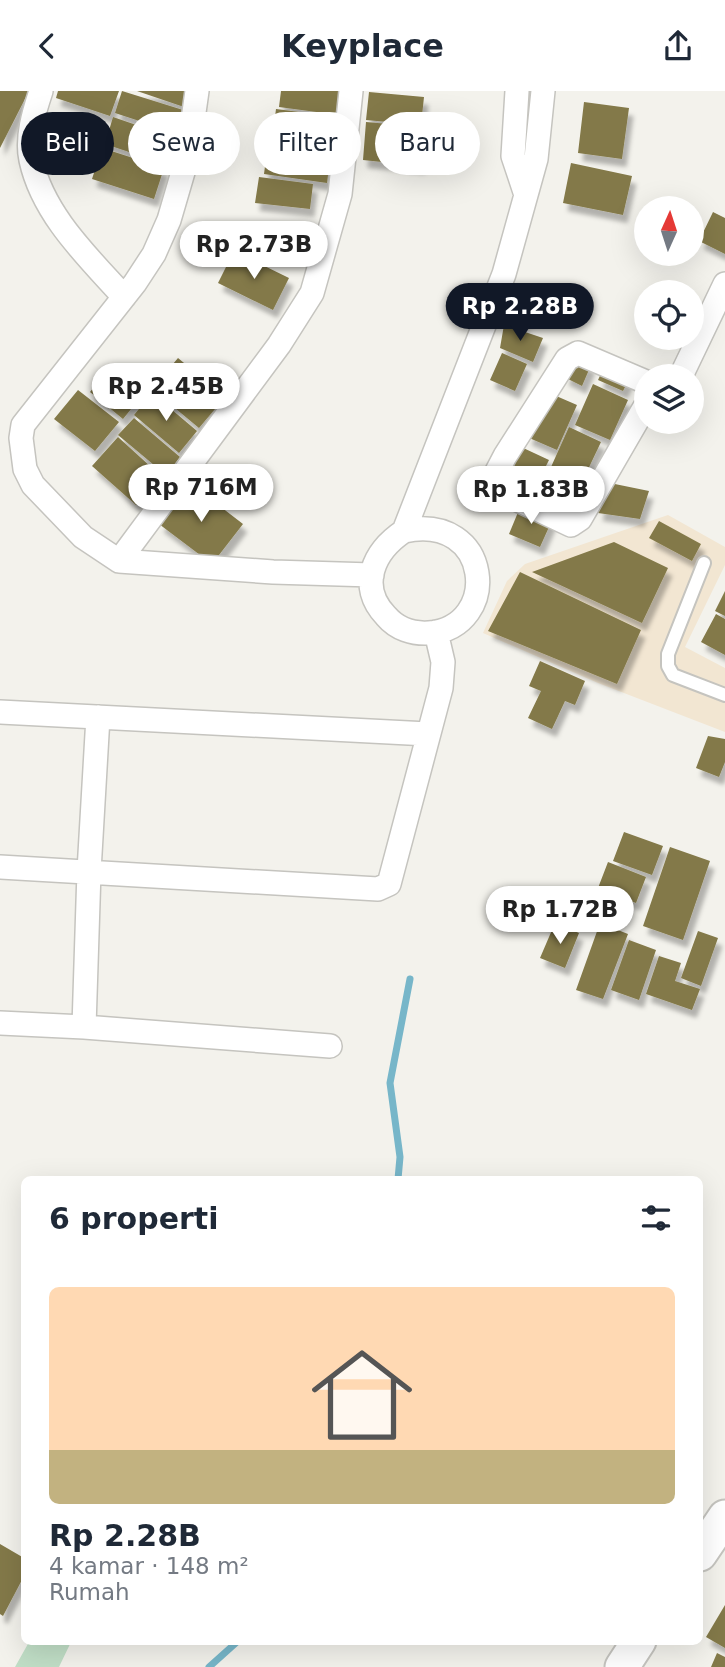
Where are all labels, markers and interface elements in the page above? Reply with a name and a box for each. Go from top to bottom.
icon: back [28,27,66,65]
text: Keyplace [281,27,444,65]
icon: share [659,27,697,65]
chip: Beli [21,112,114,175]
chip: Sewa [128,112,240,175]
chip: Filter [254,112,361,175]
chip: Baru [375,112,480,175]
north arrow [634,196,704,266]
map controls [634,196,704,434]
pin: Rp 2.73B [182,221,326,281]
text: Rp 2.73B [196,231,312,257]
button: locate [634,280,704,350]
pin: Rp 2.28B [448,283,592,343]
text: Rp 2.28B [462,293,578,319]
pin: Rp 2.45B [94,363,238,423]
button: layers [634,364,704,434]
text: Rp 2.45B [108,373,224,399]
pin: Rp 716M [136,465,266,524]
pin: Rp 1.83B [459,467,603,526]
text: Rp 716M [144,474,258,500]
text: Rp 1.83B [473,476,589,502]
pin: Rp 1.72B [488,887,632,946]
text: Rp 1.72B [502,896,618,922]
icon: filters [637,1199,675,1237]
text: 6 properti [49,1201,218,1236]
icon: home [299,1332,425,1458]
text: Rp 2.28B [49,1518,201,1553]
text: 4 kamar · 148 m² [49,1553,249,1579]
text: Rumah [49,1579,130,1605]

